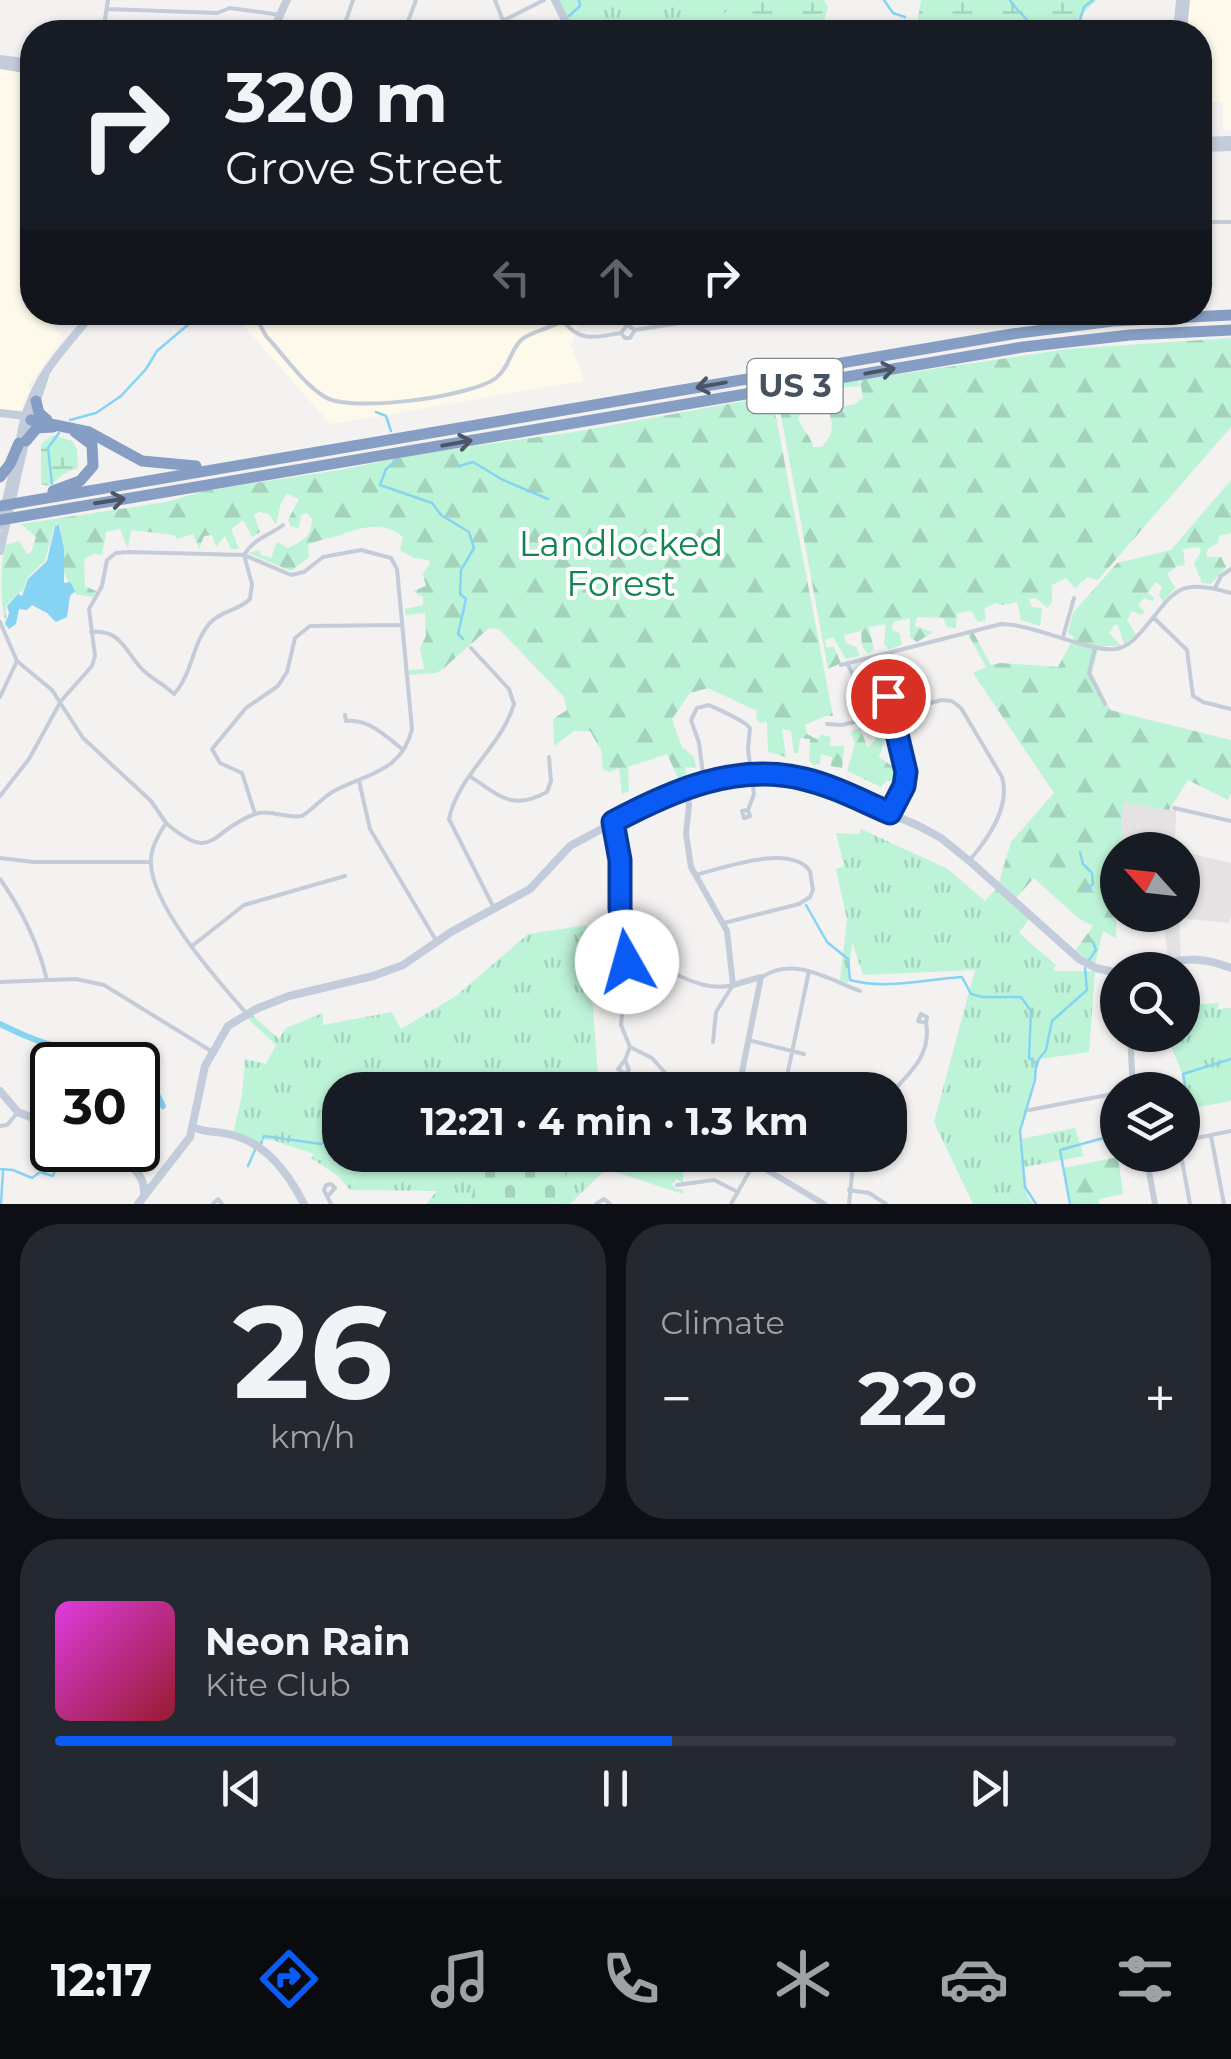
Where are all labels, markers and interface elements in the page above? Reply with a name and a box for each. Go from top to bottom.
text: 320 m [225,54,448,140]
icon: right [60,60,190,190]
text: Grove Street [225,140,504,195]
icon: left [484,250,539,305]
icon: ahead [589,250,644,305]
icon: right [694,250,749,305]
road number: US 3 [748,359,842,413]
one-way arrow [864,361,896,380]
one-way arrow [695,376,728,395]
one-way arrow [440,433,472,452]
one-way arrow [93,492,125,510]
park label: Landlocked Forest [519,522,723,605]
pin [846,654,931,739]
icon: arrive [861,669,916,724]
north arrow [1100,832,1200,932]
map controls [1100,832,1200,1172]
position arrow [575,910,679,1014]
button: search [1100,952,1200,1052]
speed limit sign: 30 [30,1042,160,1172]
button: layers [1100,1072,1200,1172]
text: 12:21 · 4 min · 1.3 km [420,1098,809,1145]
text: 26 [233,1272,393,1431]
text: Climate [661,1303,785,1342]
text: 22° [858,1352,978,1444]
text: − [661,1365,692,1432]
text: + [1144,1365,1176,1432]
text: km/h [270,1417,355,1456]
text: Neon Rain [205,1618,410,1665]
text: Kite Club [205,1665,351,1704]
icon: previous [214,1761,269,1816]
icon: pause [588,1761,643,1816]
icon: next [962,1761,1017,1816]
icon: directions [254,1944,324,2014]
icon: music [425,1944,495,2014]
icon: phone [596,1944,666,2014]
icon: climate [768,1944,838,2014]
icon: car [939,1944,1009,2014]
icon: filters [1110,1944,1180,2014]
text: 12:17 [51,1952,152,2007]

